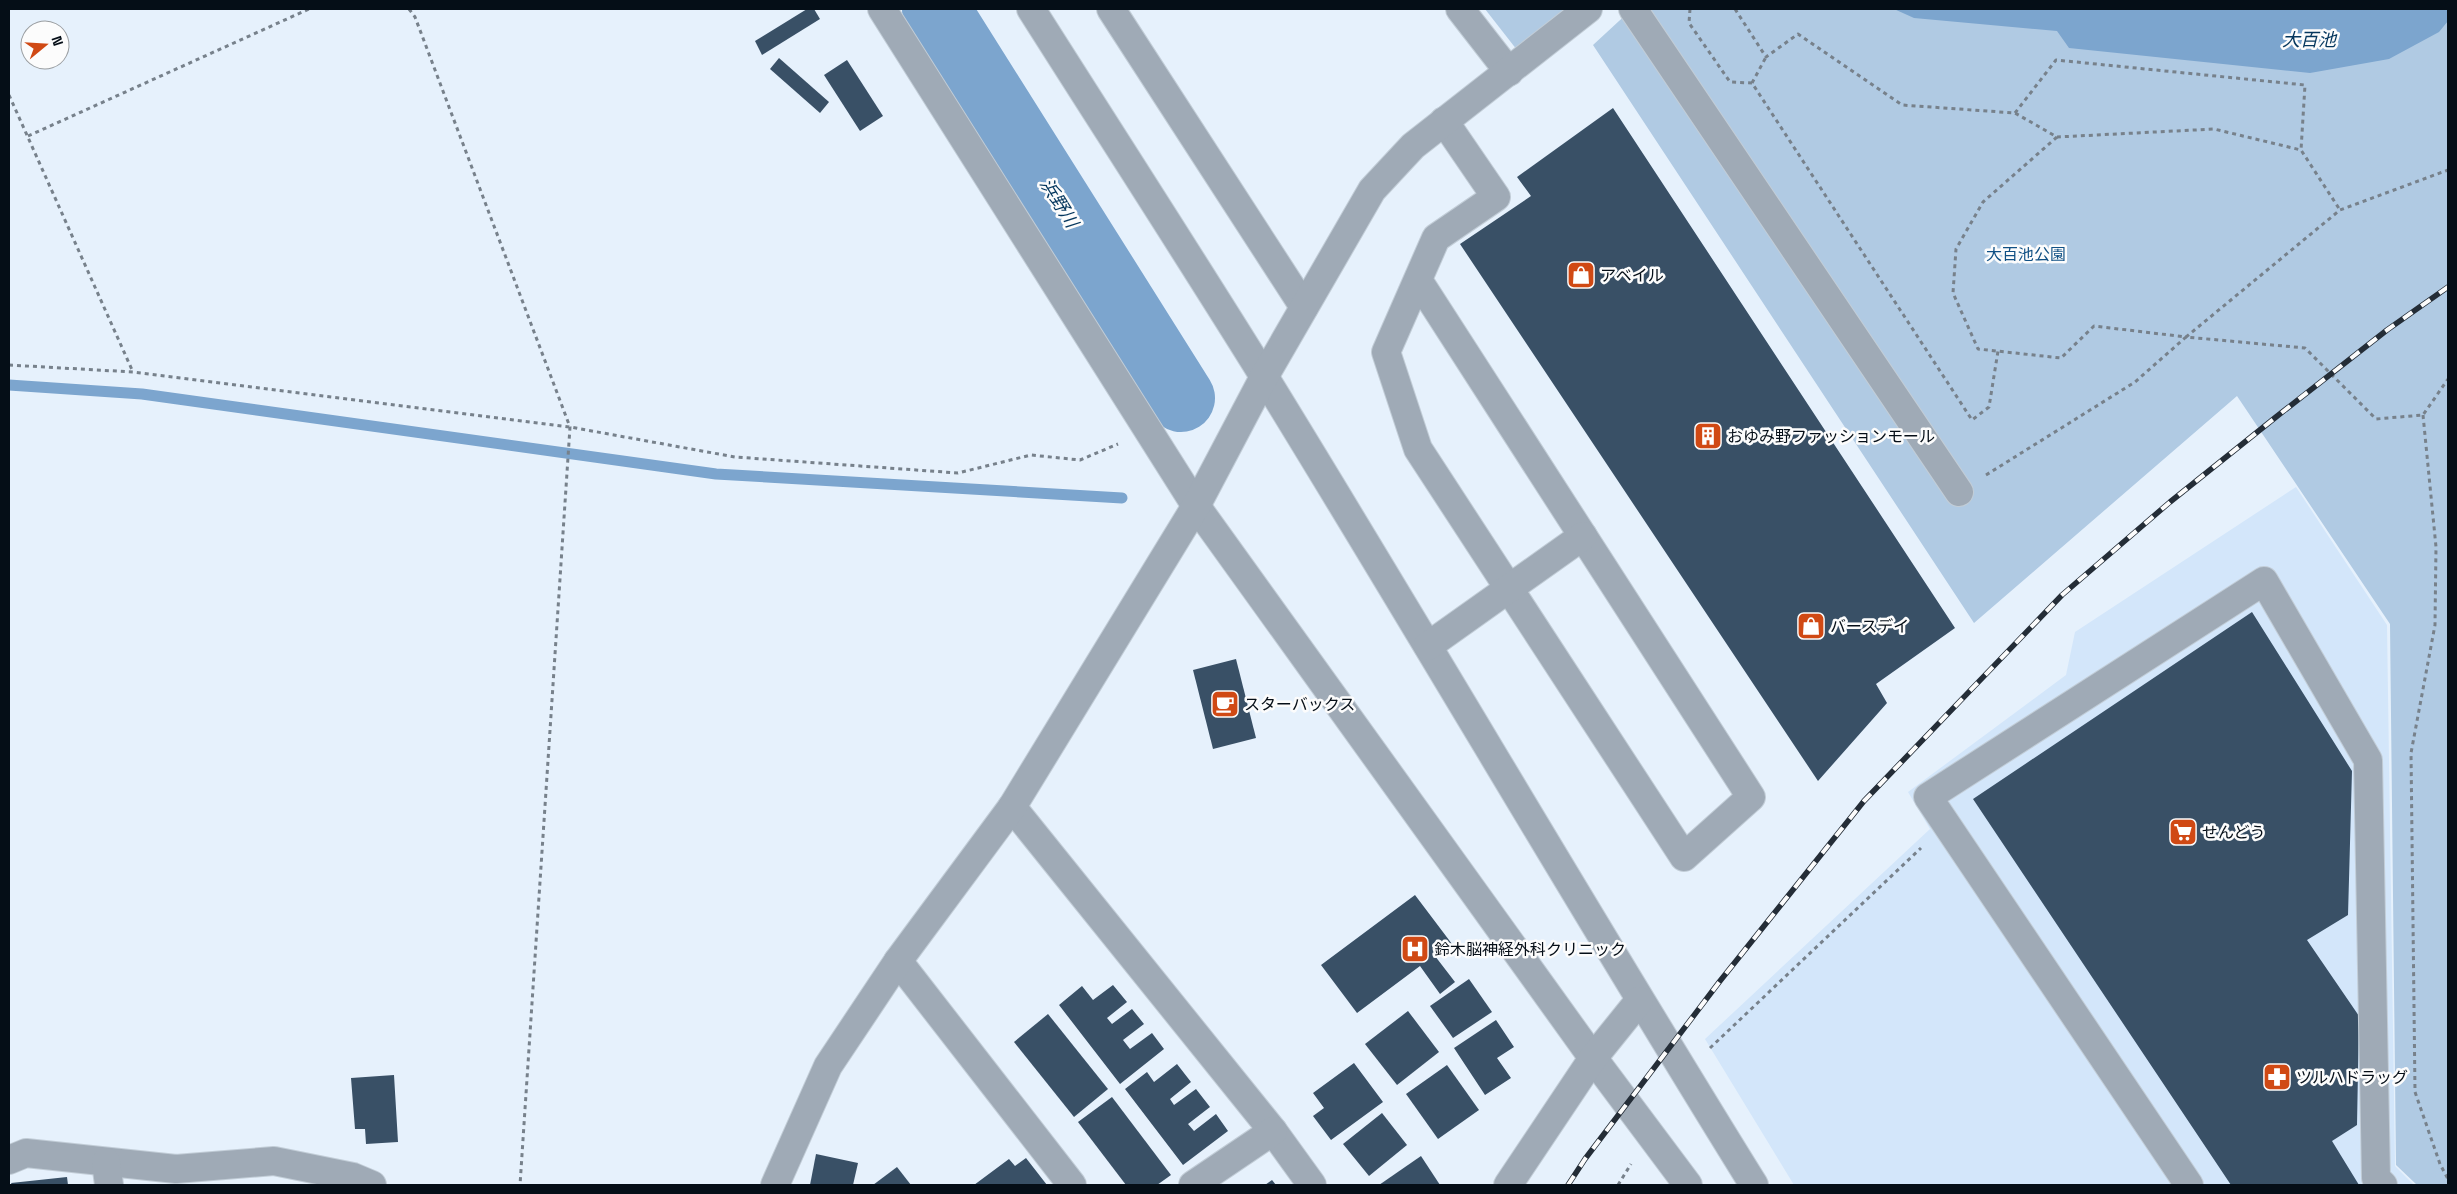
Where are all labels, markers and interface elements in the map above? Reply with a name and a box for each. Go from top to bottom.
north arrow [20,20,70,70]
water label: 大百池 [2282,28,2338,51]
text: N [47,34,67,48]
water label: 浜野川 [1035,174,1085,233]
park label: 大百池公園 [1986,244,2066,265]
shop icon: アベイル [1566,260,1596,290]
place label: アベイル [1600,265,1664,286]
building icon: おゆみ野ファッションモール [1693,421,1723,451]
place label: おゆみ野ファッションモール [1727,426,1935,447]
shop icon: バースデイ [1796,611,1826,641]
place label: バースデイ [1830,616,1909,637]
cafe icon: スターバックス [1210,689,1240,719]
place label: スターバックス [1244,694,1355,715]
supermarket icon: せんどう [2168,817,2198,847]
place label: せんどう [2202,822,2266,843]
hospital icon: 鈴木脳神経外科クリニック [1400,934,1430,964]
place label: 鈴木脳神経外科クリニック [1434,939,1626,960]
pharmacy icon: ツルハドラッグ [2262,1062,2292,1092]
place label: ツルハドラッグ [2296,1067,2408,1088]

